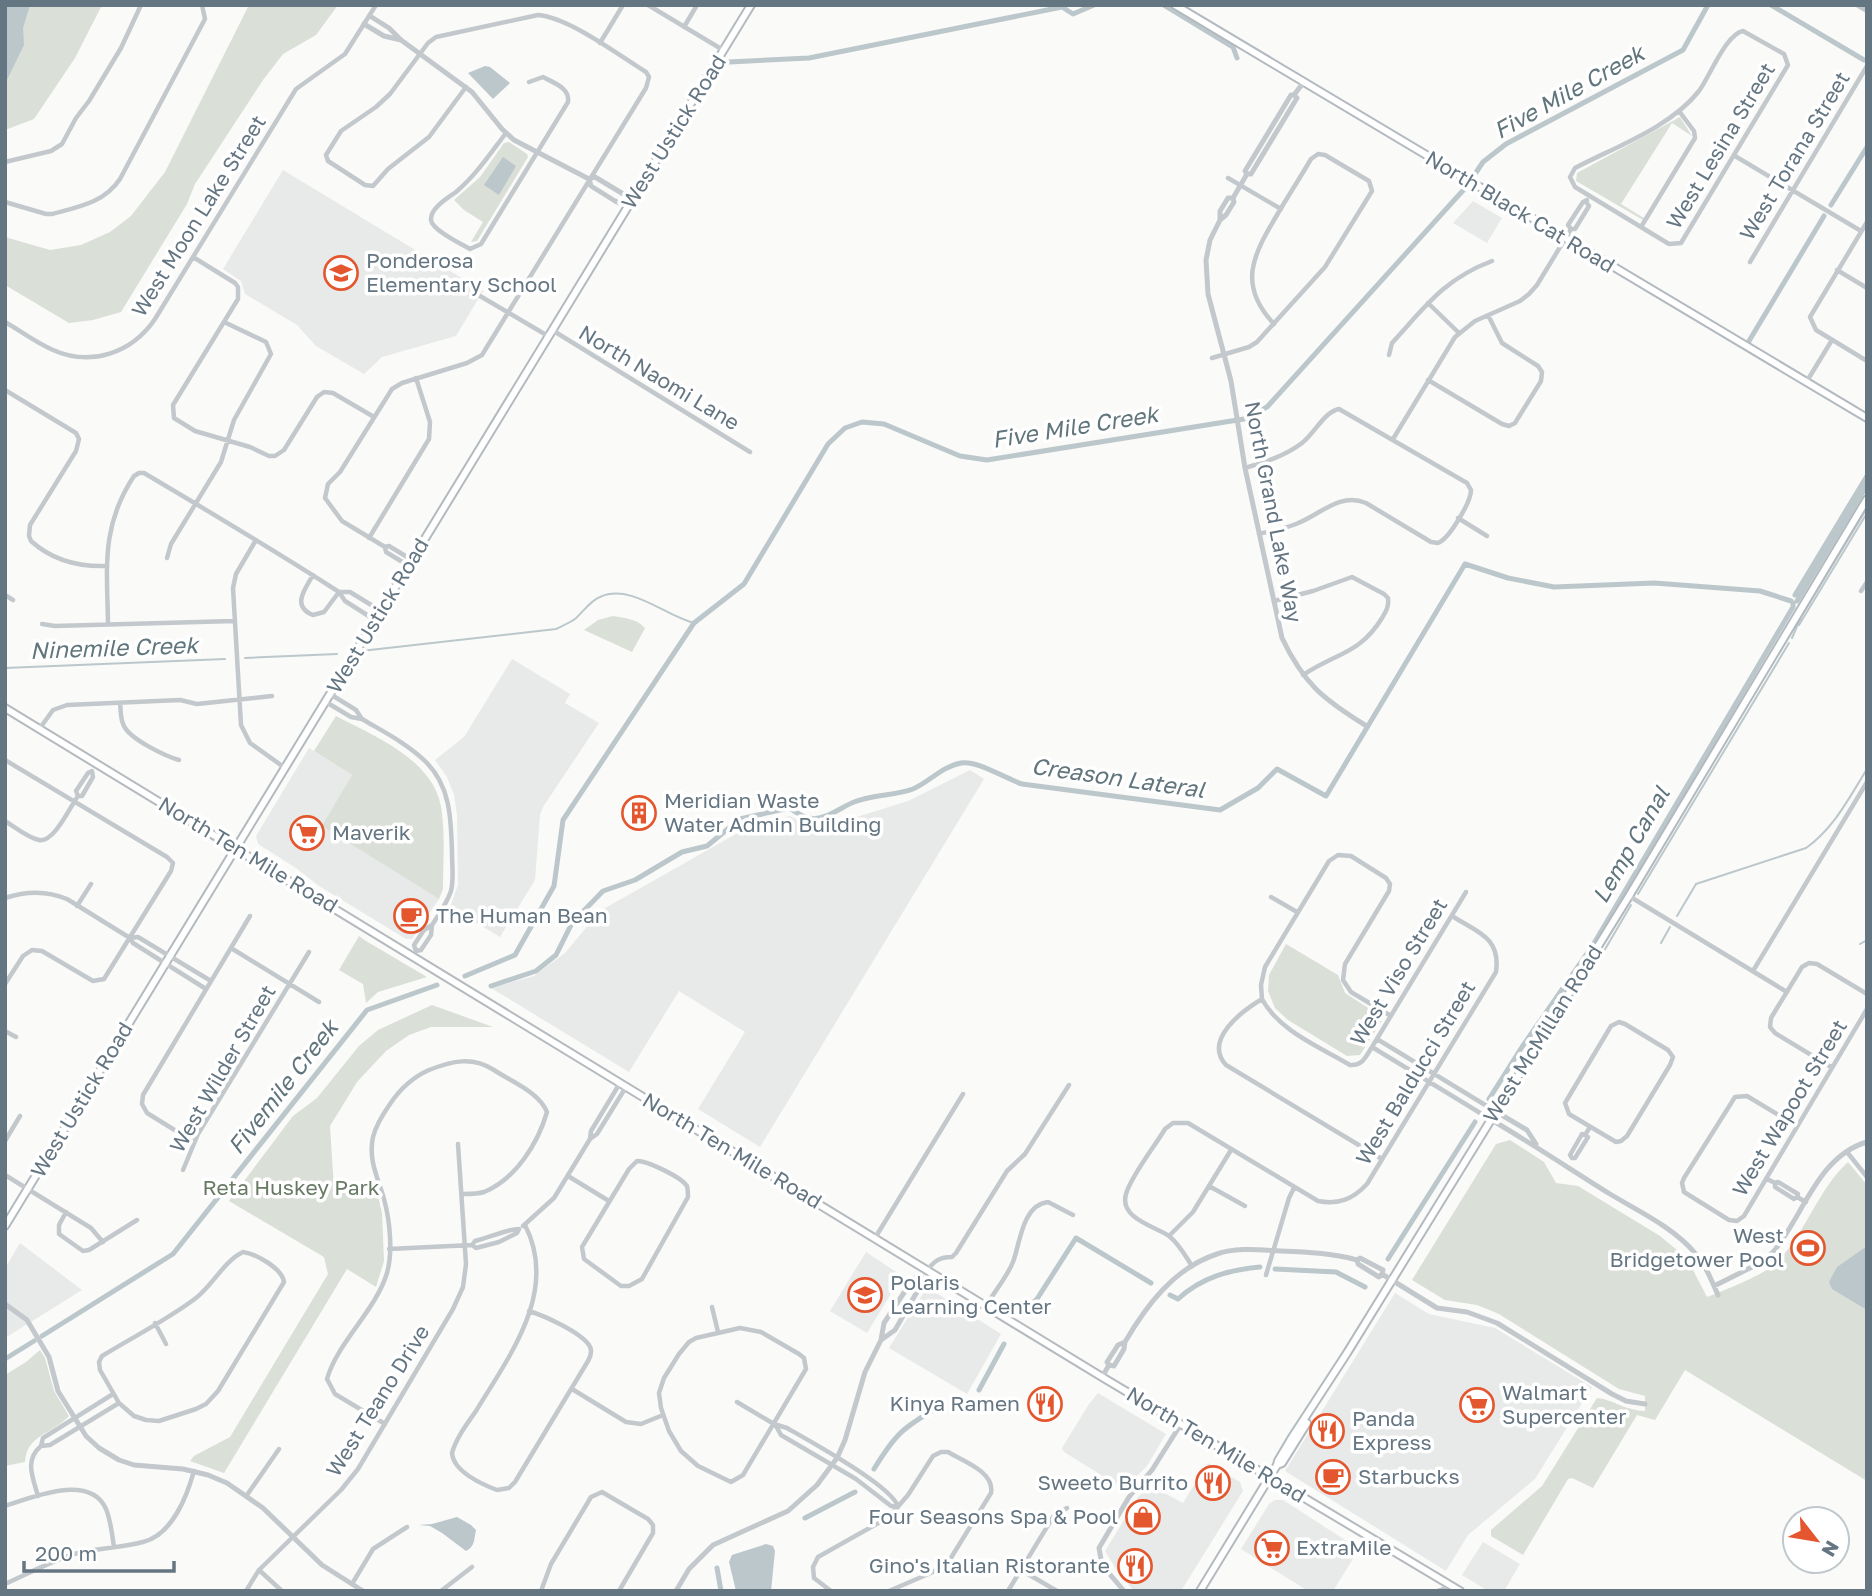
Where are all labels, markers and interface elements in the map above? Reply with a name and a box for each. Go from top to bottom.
water label: Five Mile Creek [1488,37,1650,144]
street label: West Ustick Road [615,50,731,213]
street label: West Lesina Street [1660,58,1780,233]
street label: West Torana Street [1734,66,1855,244]
street label: West Moon Lake Street [125,110,271,321]
street label: North Black Cat Road [1421,144,1620,278]
place label: Ponderosa Elementary School [366,247,557,297]
school or university icon: Ponderosa Elementary School [322,254,360,292]
street label: North Naomi Lane [574,319,745,435]
water label: Five Mile Creek [990,399,1162,453]
street label: North Grand Lake Way [1240,399,1308,625]
street label: West Ustick Road [320,533,434,698]
water label: Ninemile Creek [30,630,200,664]
water label: Creason Lateral [1030,751,1208,803]
water label: Lemp Canal [1586,780,1675,908]
place label: Meridian Waste Water Admin Building [664,787,881,837]
street label: North Ten Mile Road [154,790,343,918]
building icon: Meridian Waste Water Admin Building [620,794,658,832]
supermarket icon: Maverik [288,814,326,852]
place label: Maverik [332,819,411,845]
street label: West Viso Street [1344,893,1452,1050]
cafe icon: The Human Bean [392,897,430,935]
place label: The Human Bean [436,902,608,928]
street label: West McMillan Road [1477,940,1607,1127]
street label: West Balducci Street [1350,976,1480,1169]
street label: West Wilder Street [164,980,281,1157]
water label: Fivemile Creek [221,1012,344,1159]
street label: West Wapoot Street [1726,1014,1852,1200]
street label: West Ustick Road [24,1017,138,1182]
street label: North Ten Mile Road [638,1086,827,1214]
park label: Reta Huskey Park [202,1174,380,1200]
place label: West Bridgetower Pool [1609,1222,1784,1272]
sports icon: West Bridgetower Pool [1789,1229,1827,1267]
place label: Polaris Learning Center [890,1269,1052,1319]
school or university icon: Polaris Learning Center [846,1276,884,1314]
street label: West Teano Drive [320,1320,434,1481]
place label: Walmart Supercenter [1502,1379,1626,1429]
street label: North Ten Mile Road [1122,1380,1311,1508]
restaurant icon: Kinya Ramen [1026,1385,1064,1423]
supermarket icon: Walmart Supercenter [1458,1386,1496,1424]
place label: Kinya Ramen [890,1390,1020,1416]
place label: Panda Express [1352,1405,1432,1455]
restaurant icon: Panda Express [1308,1412,1346,1450]
cafe icon: Starbucks [1314,1458,1352,1496]
place label: Starbucks [1358,1463,1460,1489]
restaurant icon: Sweeto Burrito [1194,1464,1232,1502]
place label: Sweeto Burrito [1038,1469,1188,1495]
shop icon: Four Seasons Spa & Pool [1124,1498,1162,1536]
place label: Four Seasons Spa & Pool [868,1503,1118,1529]
north arrow [1781,1505,1851,1575]
supermarket icon: ExtraMile [1253,1529,1291,1567]
scale bar [24,1530,175,1574]
place label: ExtraMile [1296,1534,1391,1560]
text: N [1817,1537,1845,1561]
text: 200 m [35,1540,97,1566]
restaurant icon: Gino's Italian Ristorante [1116,1547,1154,1585]
place label: Gino's Italian Ristorante [869,1552,1110,1578]

